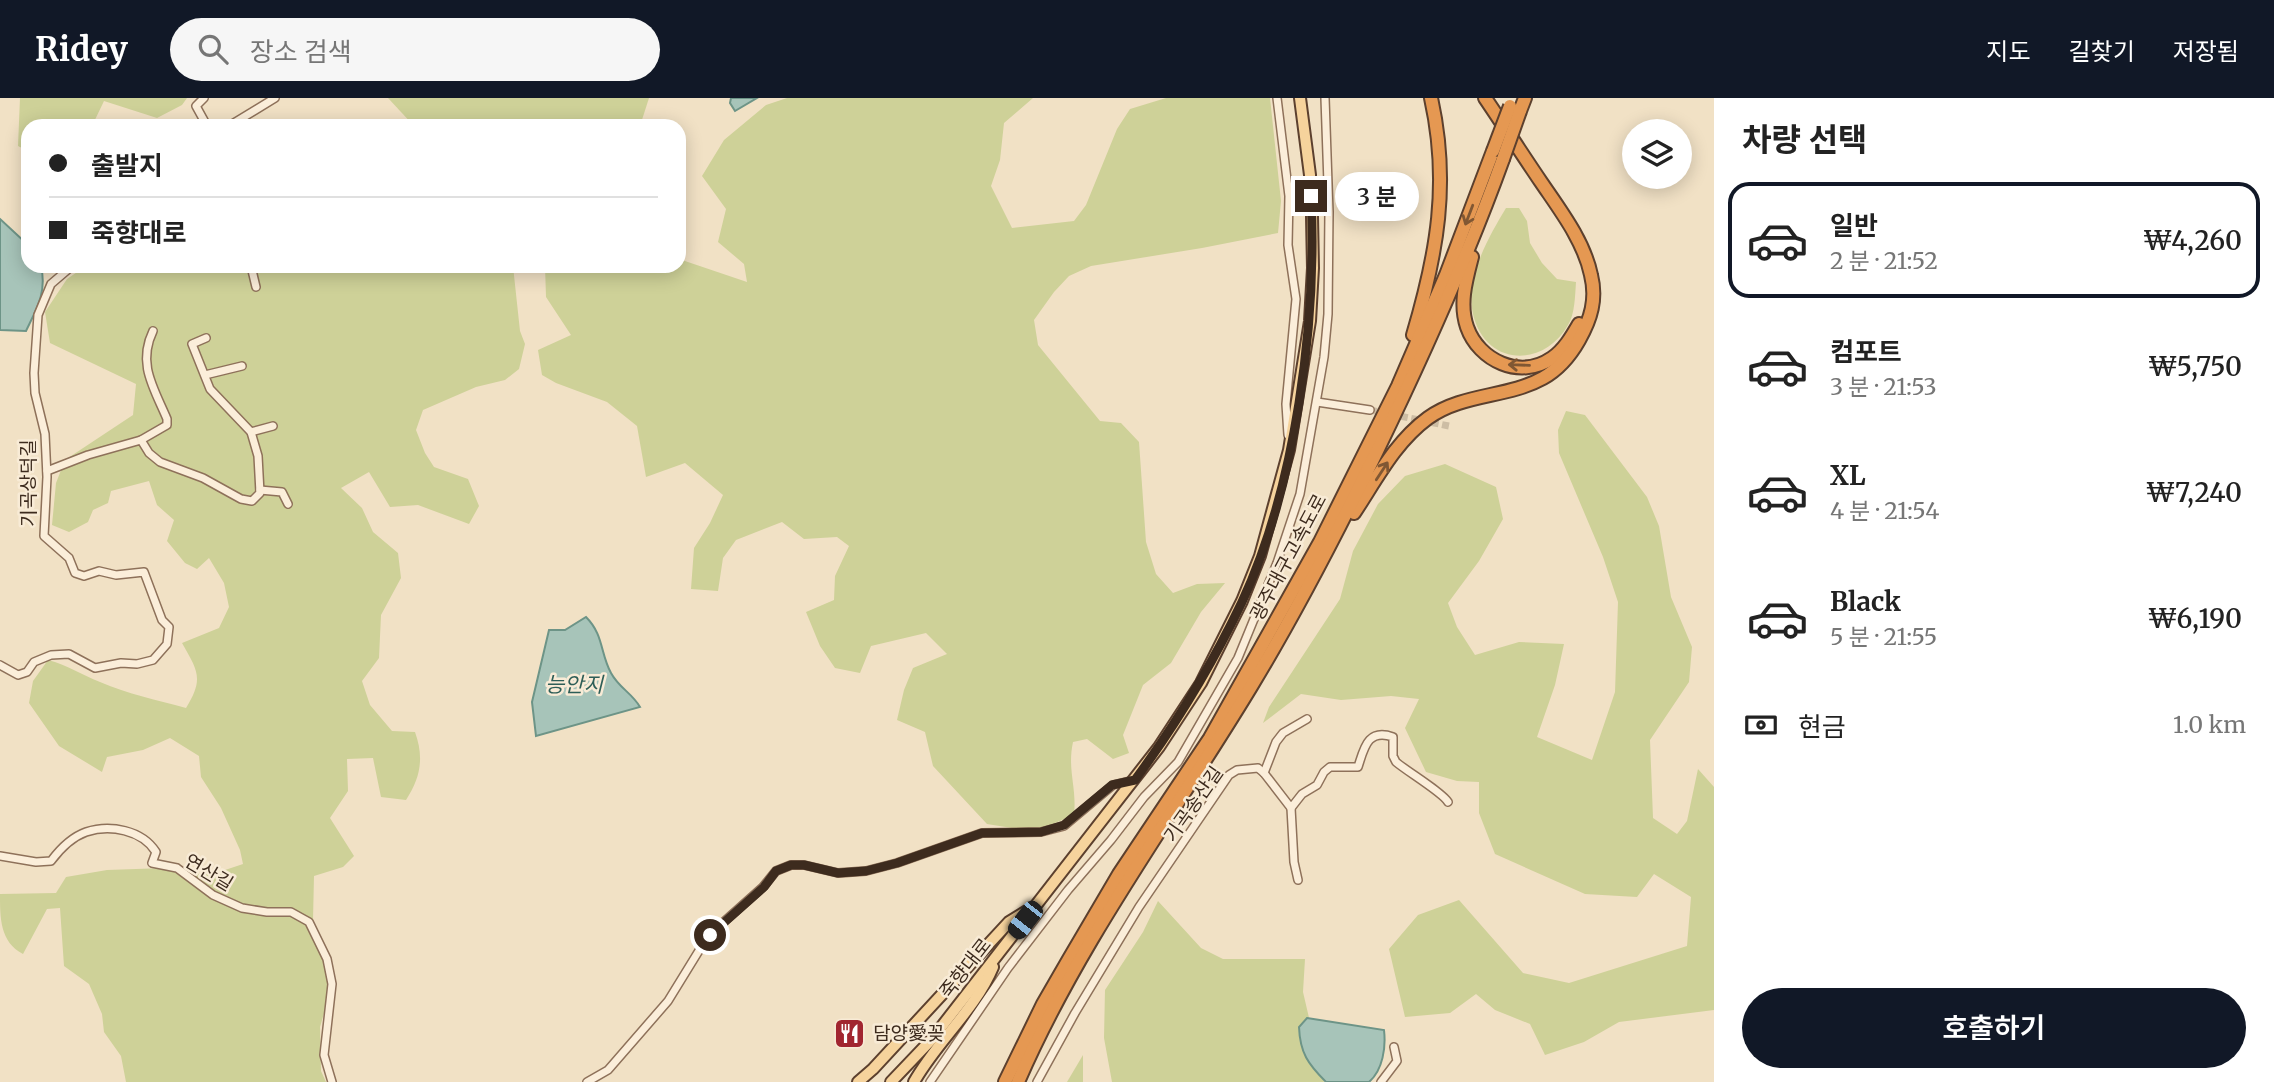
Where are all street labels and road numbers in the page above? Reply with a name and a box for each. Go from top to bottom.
street label: 기곡상덕길 [16,439,40,527]
street label: 광주대구고속도로 [1245,490,1331,624]
street label: 기곡송산길 [1158,761,1228,847]
street label: 연산길 [180,848,238,896]
street label: 죽향대로 [934,933,996,1003]

